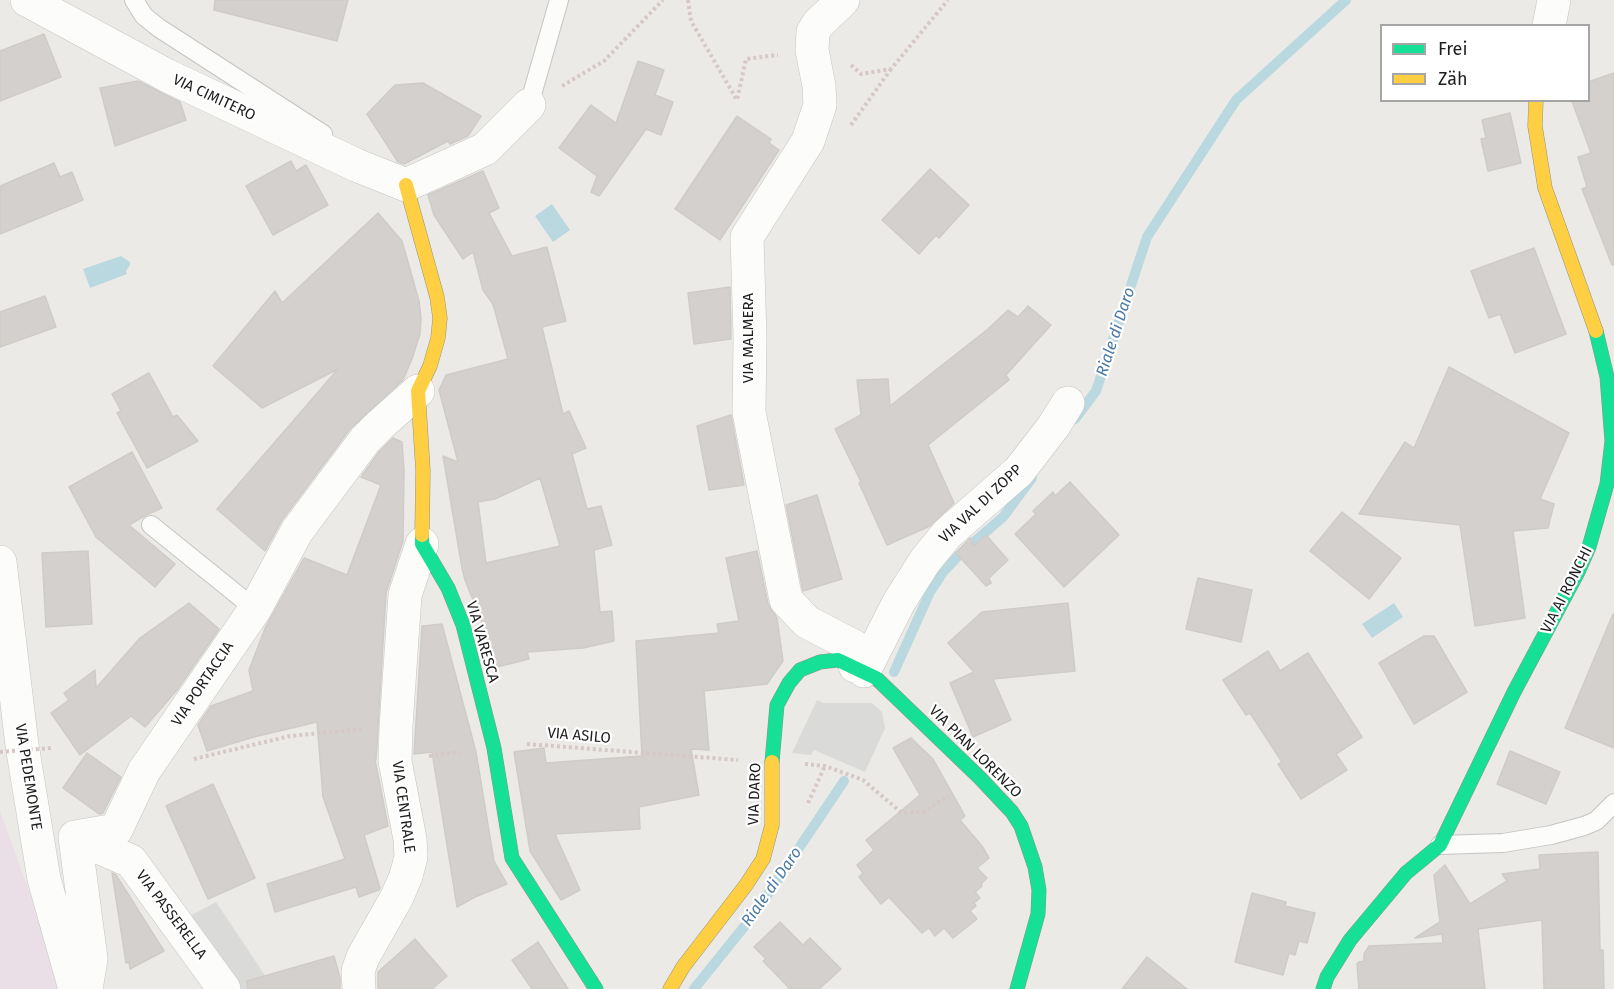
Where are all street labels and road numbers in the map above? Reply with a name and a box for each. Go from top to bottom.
street label: VIA CIMITERO [170,71,258,125]
street label: VIA MALMERA [740,293,758,383]
street label: VIA VAL DI ZOPP [936,461,1026,547]
street label: VIA AI RONCHI [1537,544,1597,636]
street label: VIA VARESCA [462,599,502,685]
street label: VIA PORTACCIA [168,638,238,730]
street label: VIA PIAN LORENZO [925,702,1025,802]
street label: VIA PEDEMONTE [11,722,45,832]
street label: VIA ASILO [546,724,612,748]
street label: VIA CENTRALE [388,760,418,854]
street label: VIA DARO [745,762,765,826]
street label: VIA PASSERELLA [132,867,210,963]

